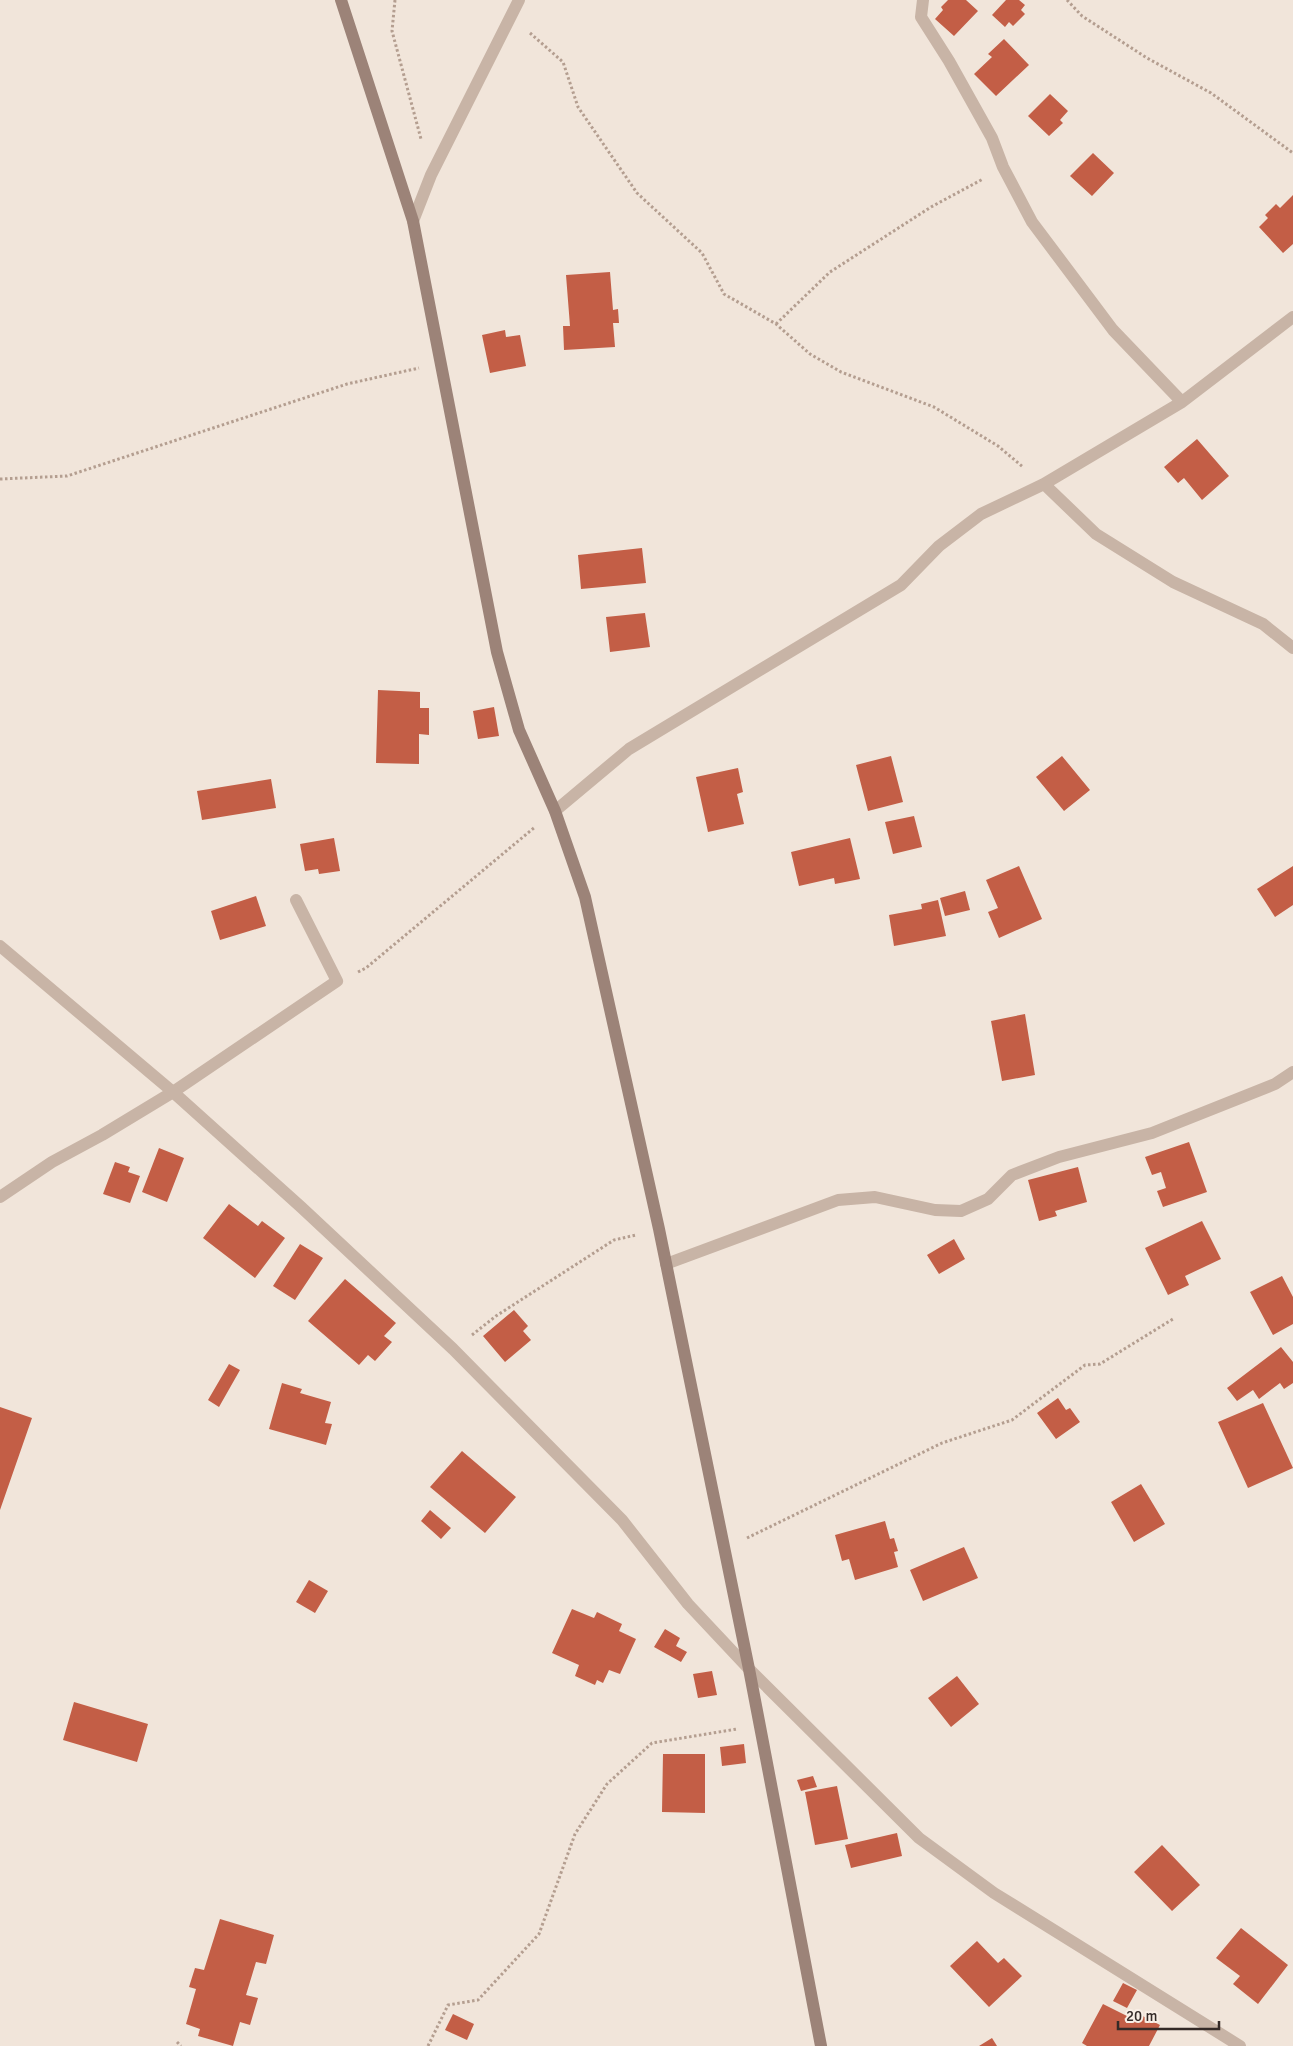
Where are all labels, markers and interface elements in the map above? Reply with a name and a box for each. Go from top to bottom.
scale bar [1118,1998,1219,2030]
text: 20 m [1126,2007,1157,2025]

